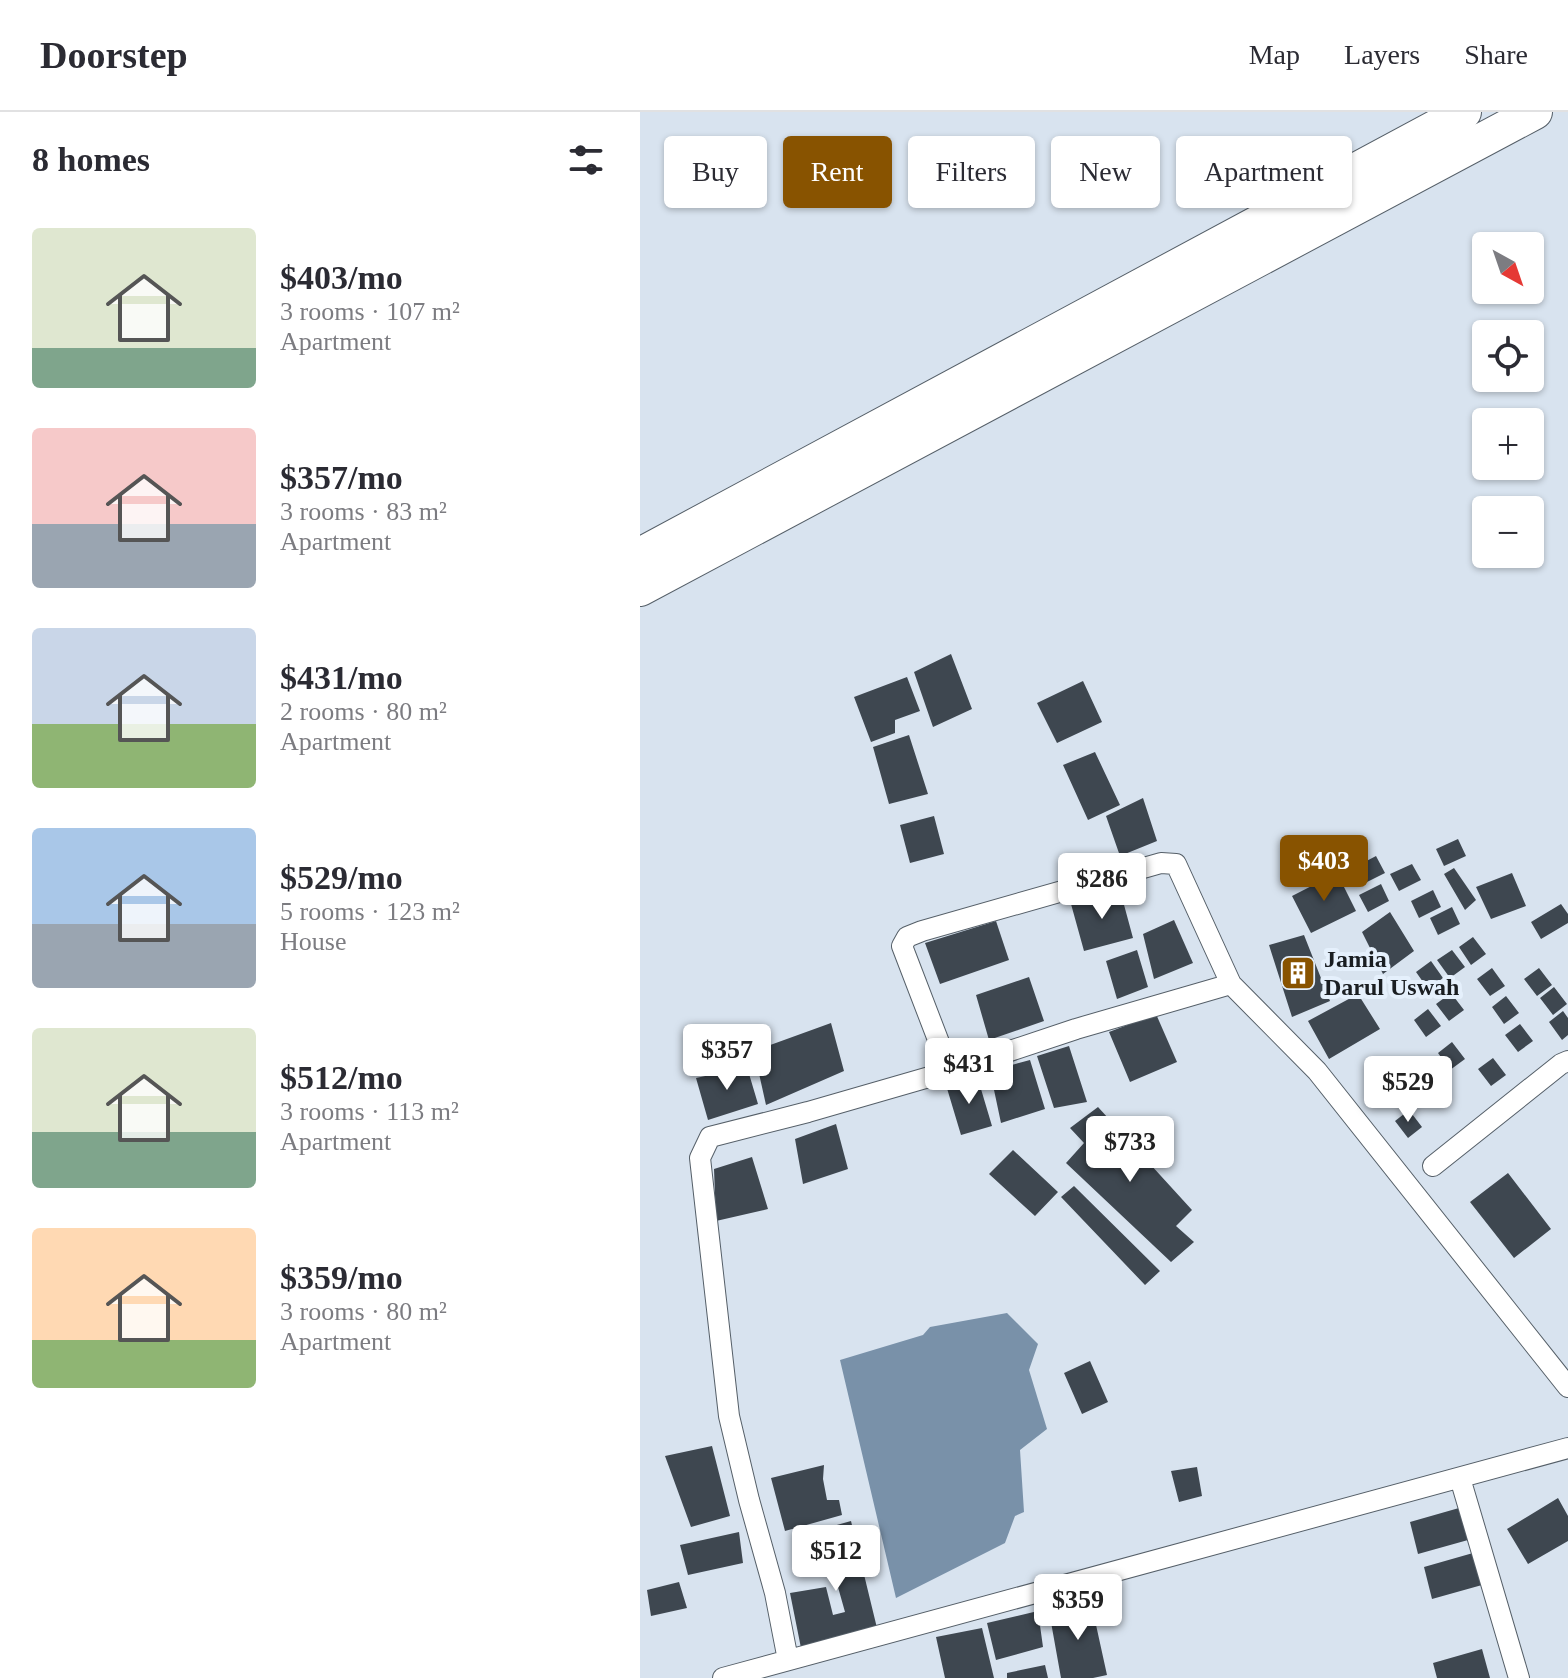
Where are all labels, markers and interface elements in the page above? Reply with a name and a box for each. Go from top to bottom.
text: Doorstep [40,34,188,76]
text: Map [1249,39,1300,70]
text: Layers [1344,39,1420,70]
text: Share [1464,39,1528,70]
chip: Buy [664,136,767,208]
chip: Rent [783,136,892,208]
chip: Filters [908,136,1035,208]
chip: New [1051,136,1160,208]
chip: Apartment [1176,136,1352,208]
icon: filters [564,138,608,182]
text: 8 homes [32,141,150,178]
north arrow [1472,232,1544,304]
map controls [1472,232,1544,568]
text: $403/mo [280,259,403,296]
icon: home [96,260,192,356]
text: 3 rooms · 107 m² [280,297,460,326]
button: locate [1472,320,1544,392]
text: Apartment [280,327,391,356]
button: + [1472,408,1544,480]
text: $357/mo [280,459,403,496]
icon: home [96,460,192,556]
button: − [1472,496,1544,568]
text: 3 rooms · 83 m² [280,497,447,526]
text: Apartment [280,527,391,556]
text: $431/mo [280,659,403,696]
icon: home [96,660,192,756]
text: 2 rooms · 80 m² [280,697,447,726]
text: Apartment [280,727,391,756]
pin: $403 [1277,835,1371,903]
text: $403 [1298,846,1350,875]
pin: $286 [1055,853,1149,921]
text: $529/mo [280,859,403,896]
icon: home [96,860,192,956]
text: $286 [1076,864,1128,893]
text: 5 rooms · 123 m² [280,897,460,926]
text: House [280,927,346,956]
place label: Jamia Darul Uswah [1324,946,1459,1000]
building icon: Jamia Darul Uswah [1279,954,1317,992]
pin: $357 [680,1024,774,1092]
text: $357 [701,1035,753,1064]
pin: $431 [922,1038,1016,1106]
text: $431 [943,1049,995,1078]
pin: $529 [1361,1056,1455,1124]
text: $512/mo [280,1059,403,1096]
icon: home [96,1060,192,1156]
text: $529 [1382,1067,1434,1096]
text: 3 rooms · 113 m² [280,1097,459,1126]
pin: $733 [1083,1116,1177,1184]
text: Apartment [280,1127,391,1156]
text: $733 [1104,1127,1156,1156]
text: $359/mo [280,1259,403,1296]
icon: home [96,1260,192,1356]
text: 3 rooms · 80 m² [280,1297,447,1326]
text: Apartment [280,1327,391,1356]
pin: $512 [789,1525,883,1593]
text: $512 [810,1536,862,1565]
pin: $359 [1031,1574,1125,1642]
text: $359 [1052,1585,1104,1614]

